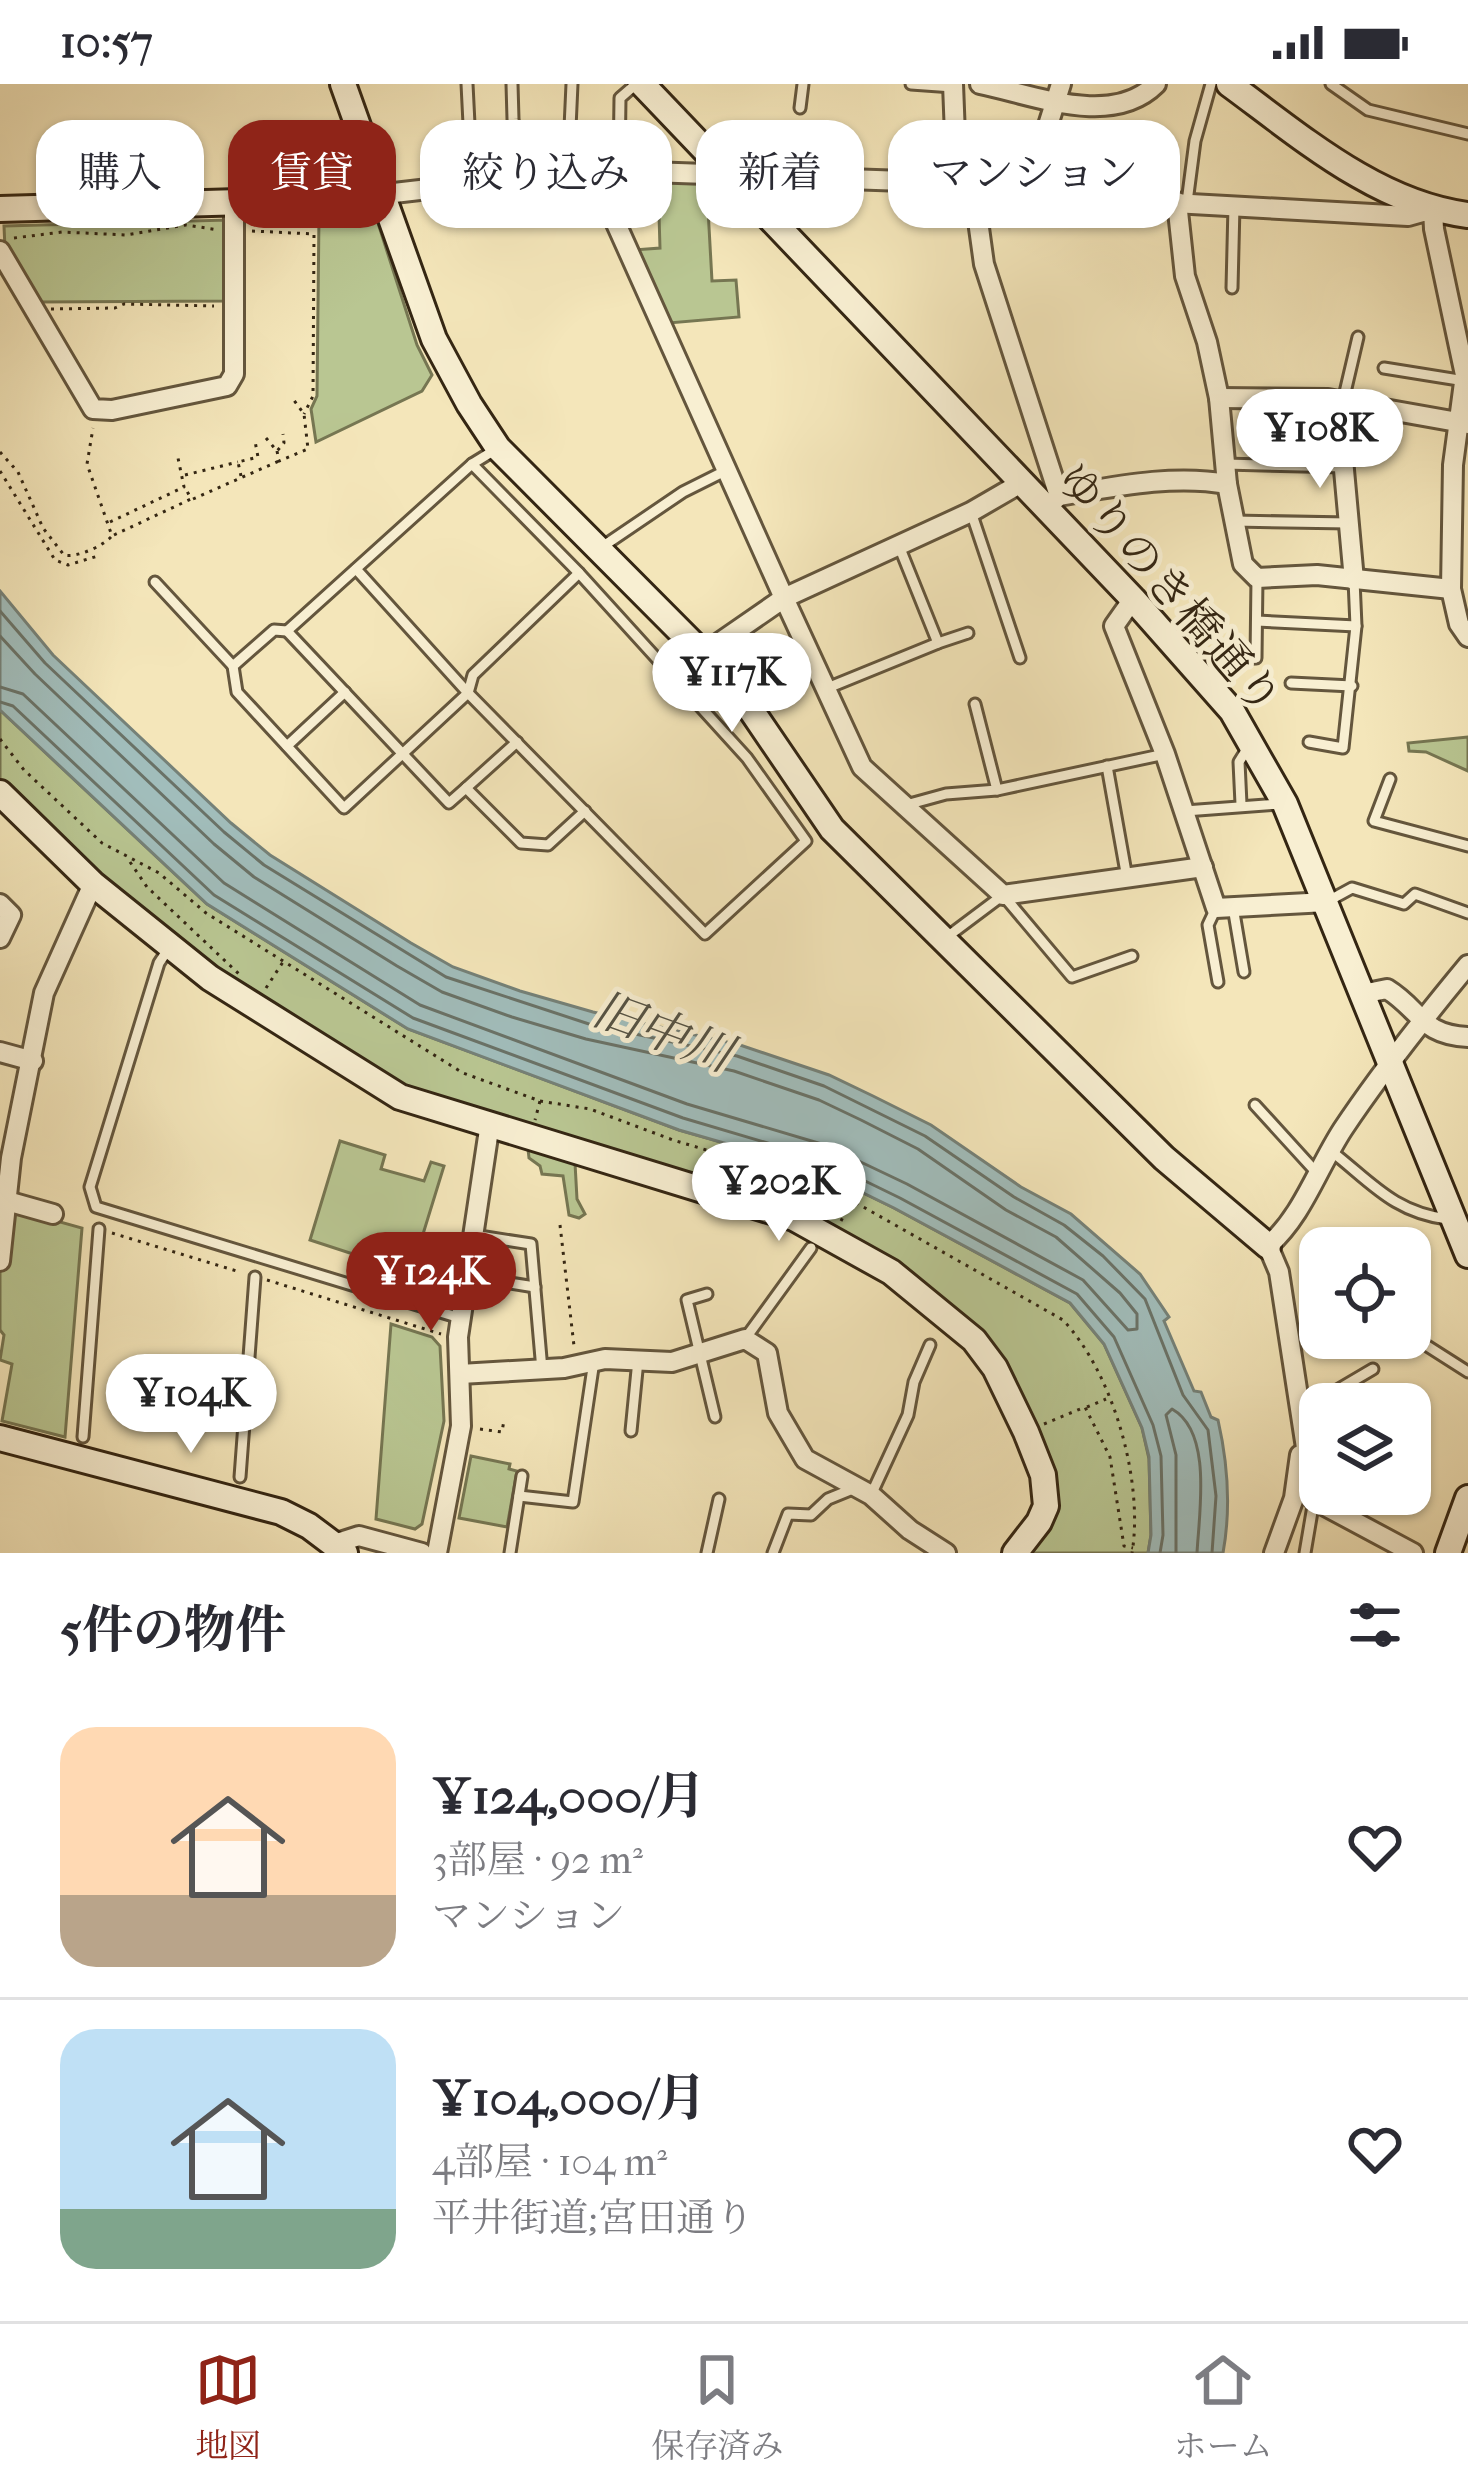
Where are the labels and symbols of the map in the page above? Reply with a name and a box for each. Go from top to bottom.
pin: ¥108K [1236,389,1404,491]
street label: ゆりのき橋通り [1046,453,1292,725]
pin: ¥117K [648,633,816,735]
water label: 旧中川 [585,981,745,1085]
pin: ¥202K [695,1142,863,1244]
pin: ¥124K [347,1232,515,1334]
pin: ¥104K [107,1354,275,1456]

